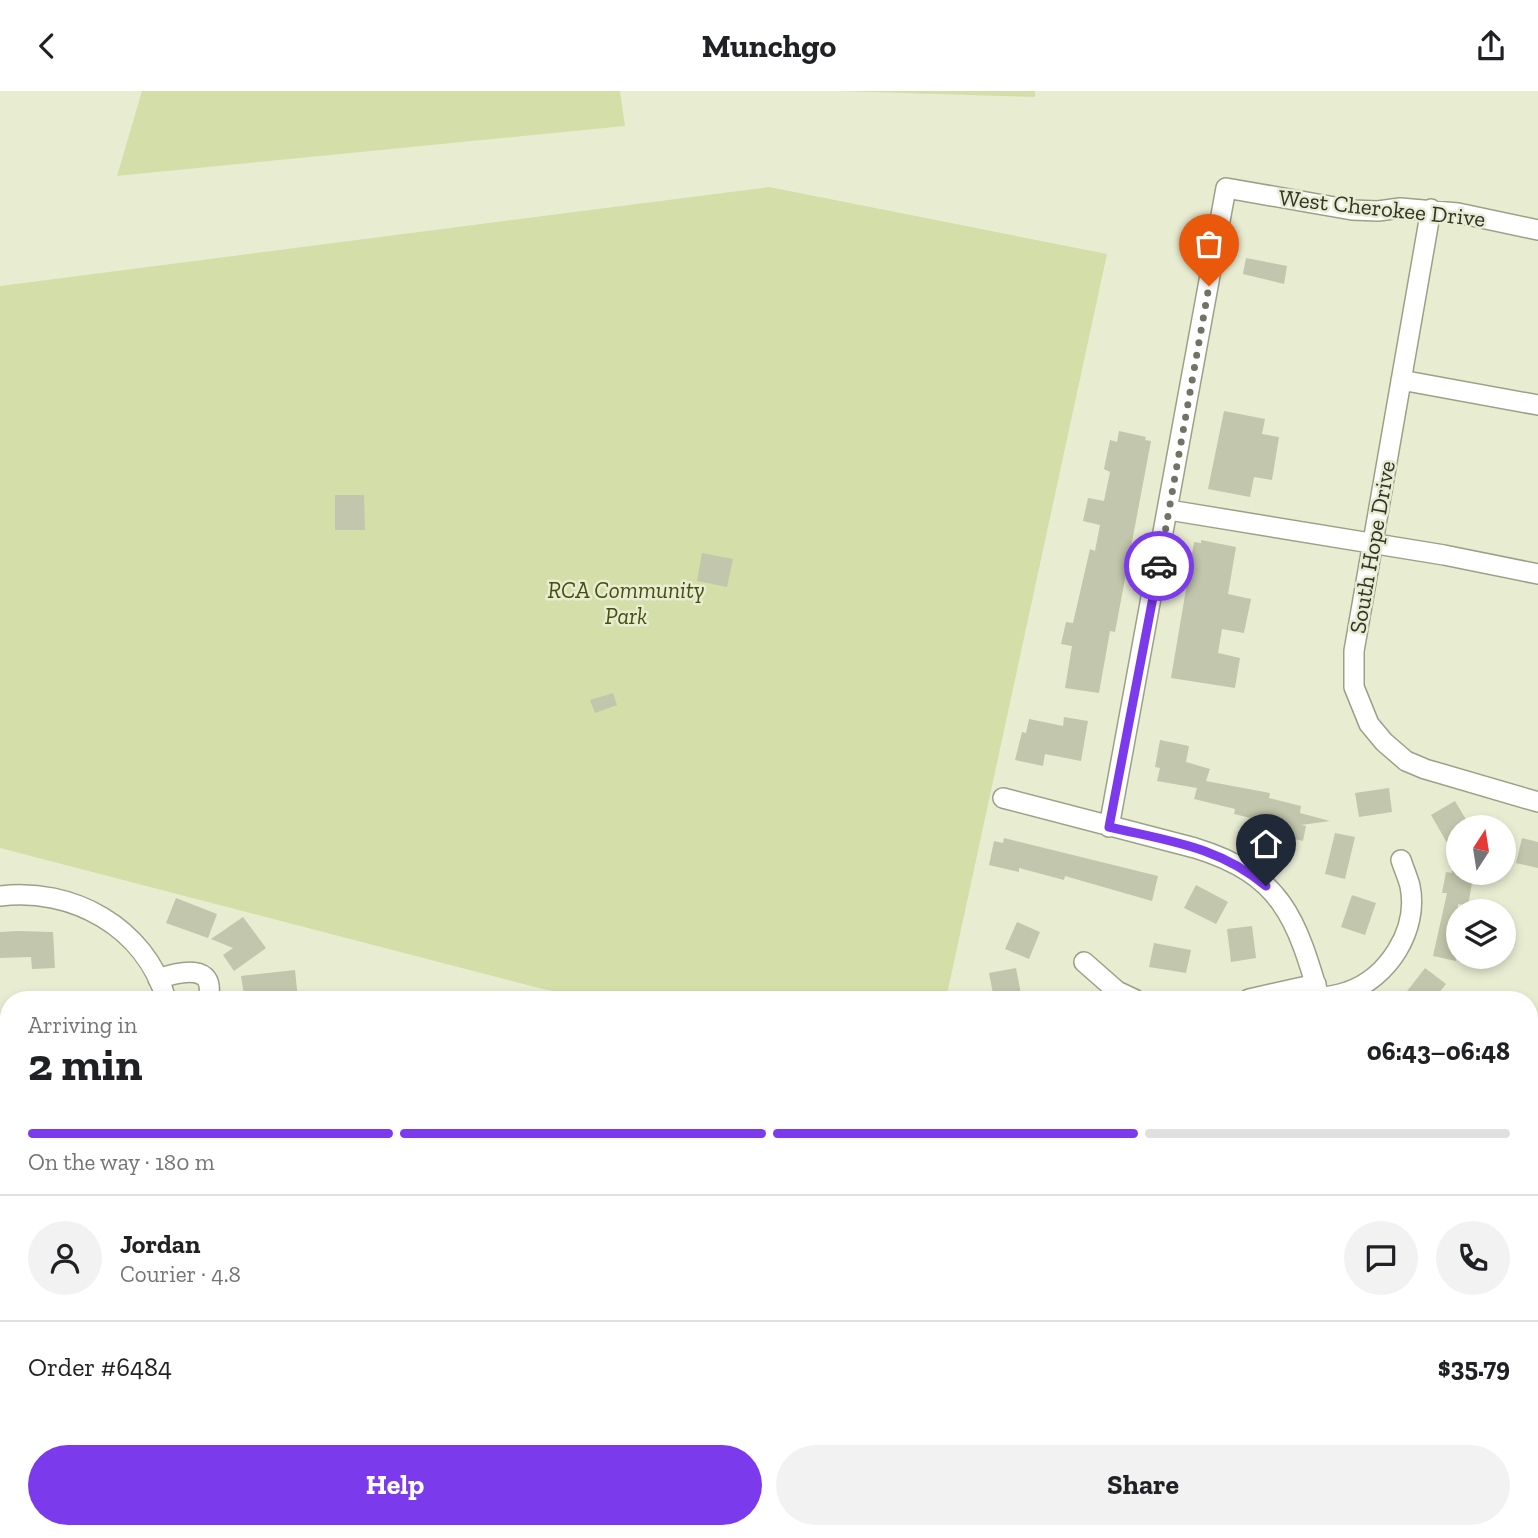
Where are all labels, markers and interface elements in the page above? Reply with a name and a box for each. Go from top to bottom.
icon: back [28,27,66,65]
text: Munchgo [702,27,836,65]
icon: share [1472,27,1510,65]
street label: West Cherokee Drive [1277,183,1487,233]
pin [1179,214,1239,286]
icon: bag [1190,225,1228,263]
street label: South Hope Drive [1343,458,1401,636]
courier [1124,531,1194,601]
icon: car [1140,547,1178,585]
park label: RCA Community Park [547,576,705,630]
pin [1236,814,1296,886]
north arrow [1446,815,1516,885]
map controls [1446,815,1516,969]
icon: home [1247,825,1285,863]
button: layers [1446,899,1516,969]
text: Arriving in [28,1011,137,1039]
text: 06:43–06:48 [1367,1035,1510,1067]
text: 2 min [28,1037,143,1092]
text: On the way · 180 m [28,1148,215,1176]
button: person [28,1221,102,1295]
button: chat [1344,1221,1418,1295]
button: phone [1436,1221,1510,1295]
text: Jordan [120,1228,200,1260]
text: Courier · 4.8 [120,1260,241,1288]
text: Order #6484 [28,1351,172,1383]
text: $35.79 [1438,1351,1510,1383]
button: Help [28,1445,762,1525]
button: Share [776,1445,1510,1525]

